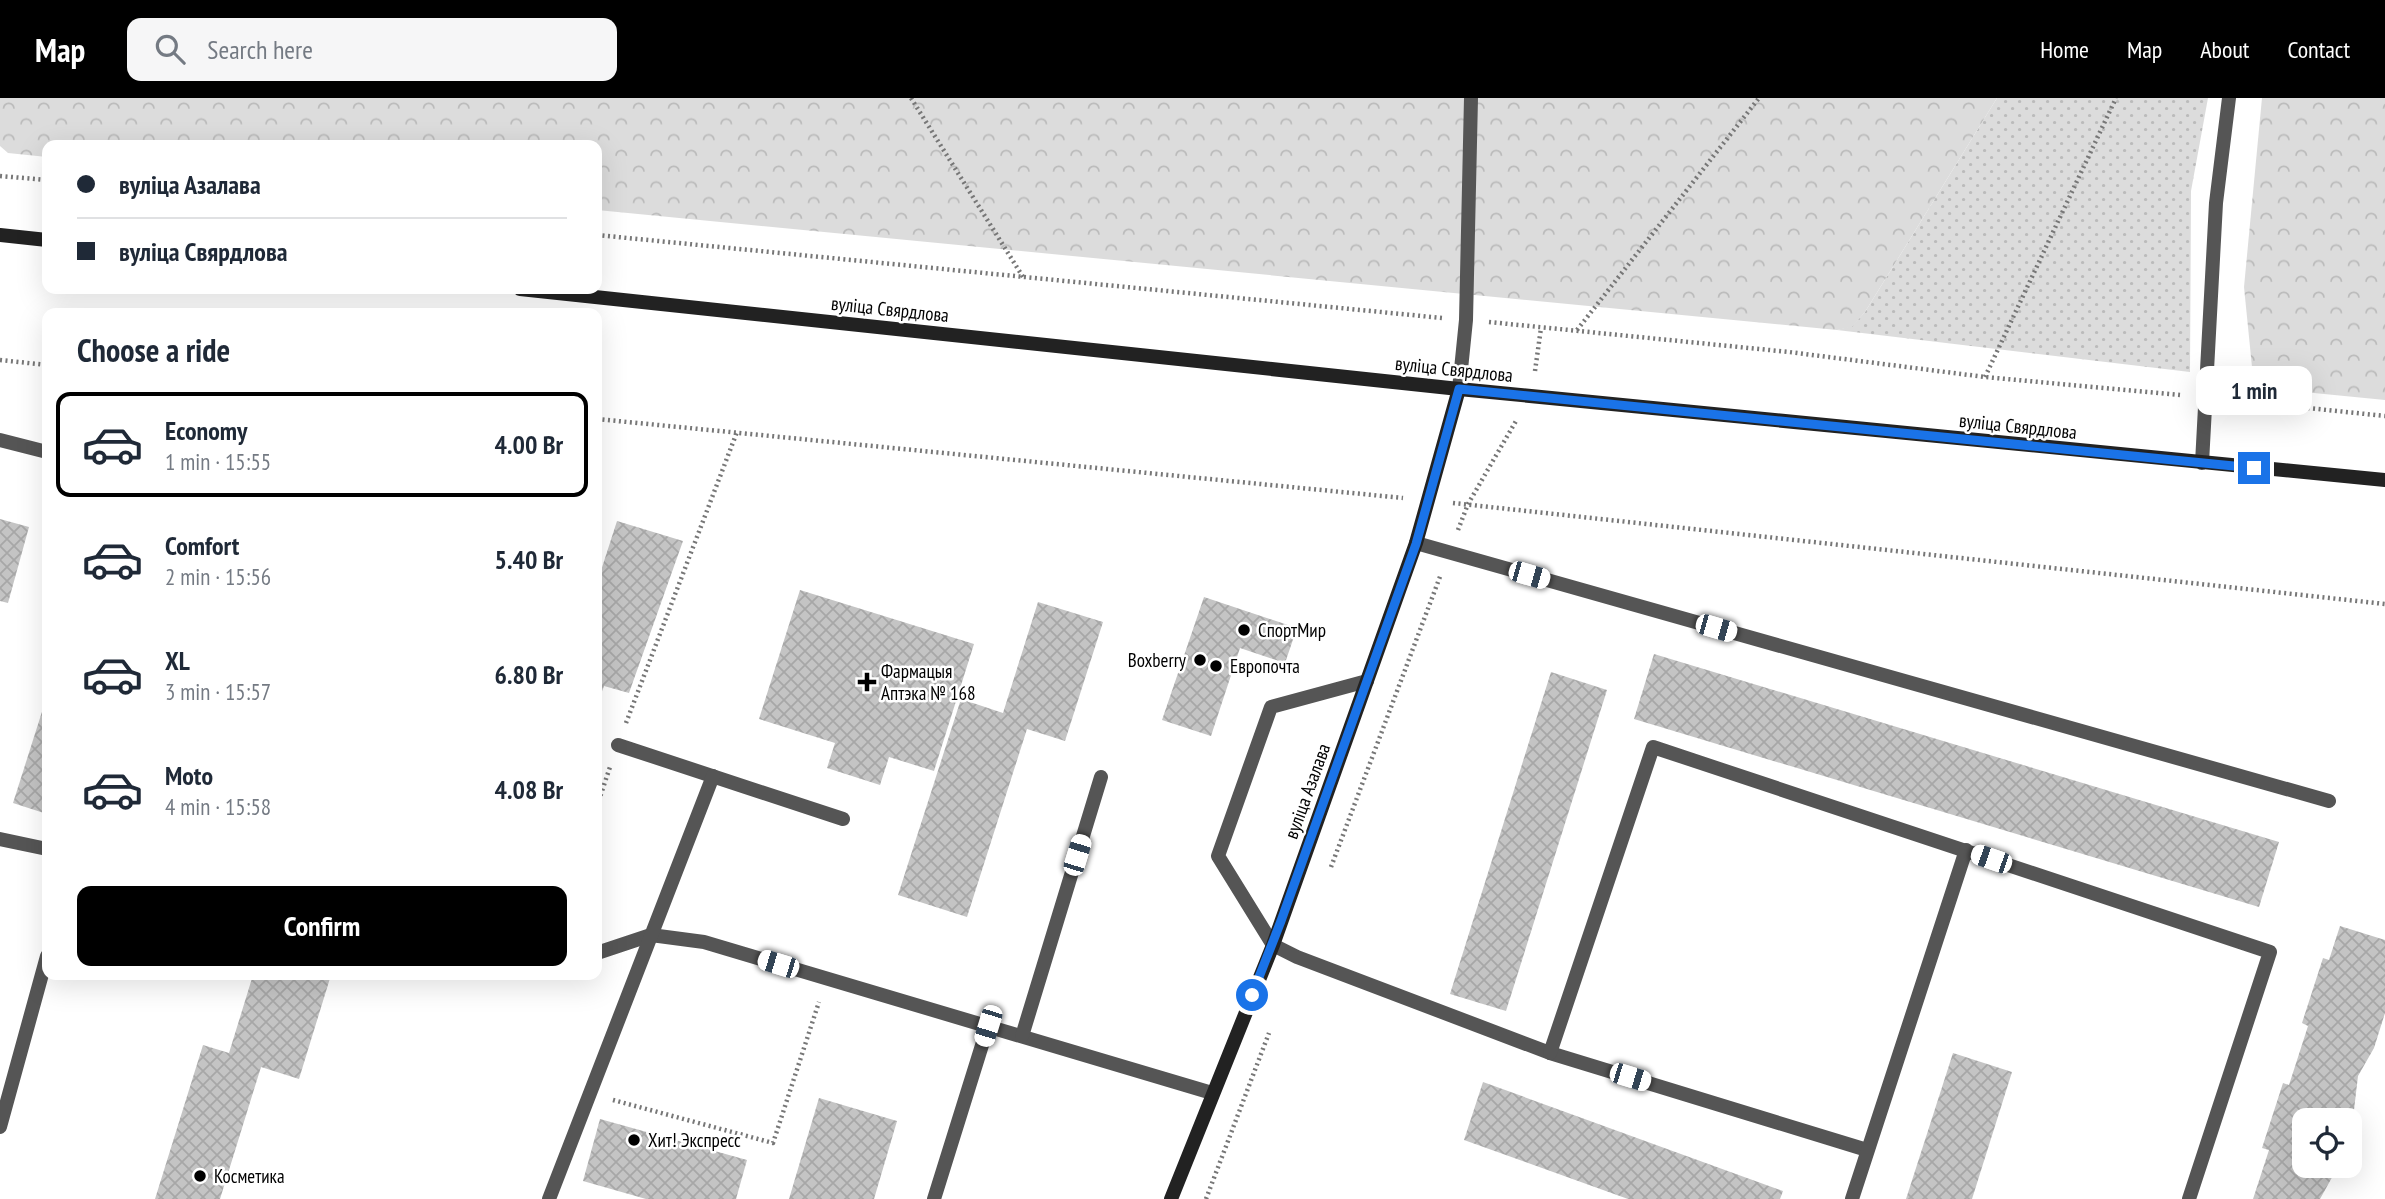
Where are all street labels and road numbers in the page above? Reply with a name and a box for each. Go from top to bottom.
street label: вуліца Свярдлова [830,291,950,327]
street label: вуліца Свярдлова [1394,351,1514,387]
street label: вуліца Свярдлова [1958,408,2078,444]
street label: вуліца Азалава [1279,740,1335,842]

